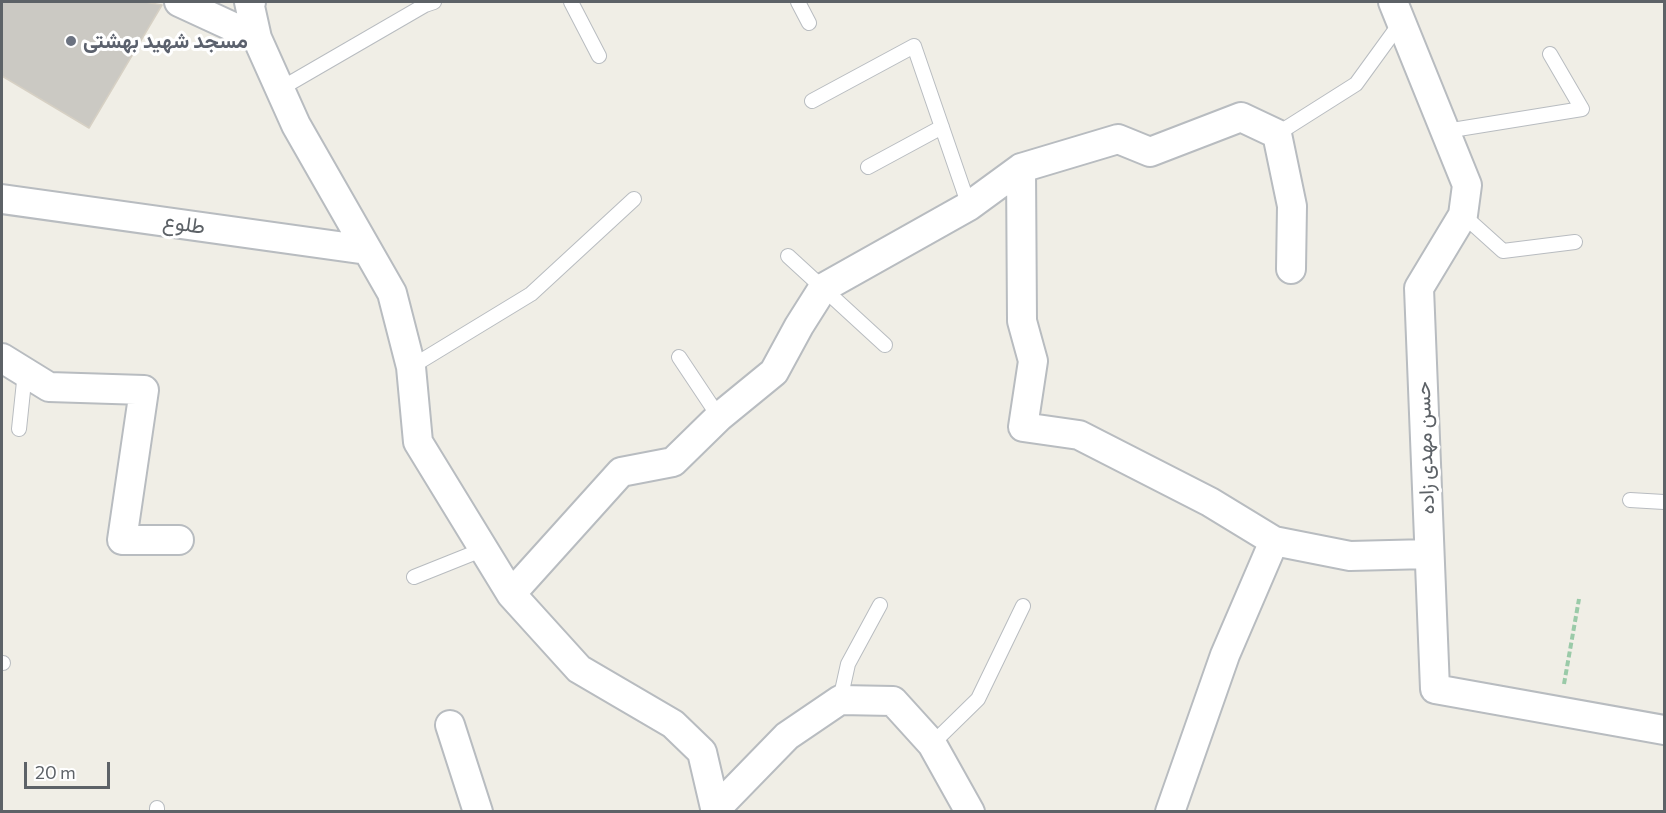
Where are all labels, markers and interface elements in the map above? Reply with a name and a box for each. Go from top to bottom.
place label: مسجد شهید بهشتی [83,28,248,54]
marker: مسجد شهید بهشتی [64,34,78,48]
street label: طلوع [161,209,207,239]
street label: حسن مهدی زاده [1410,381,1440,515]
scale bar [27,750,112,788]
text: 20 m [35,761,76,783]

